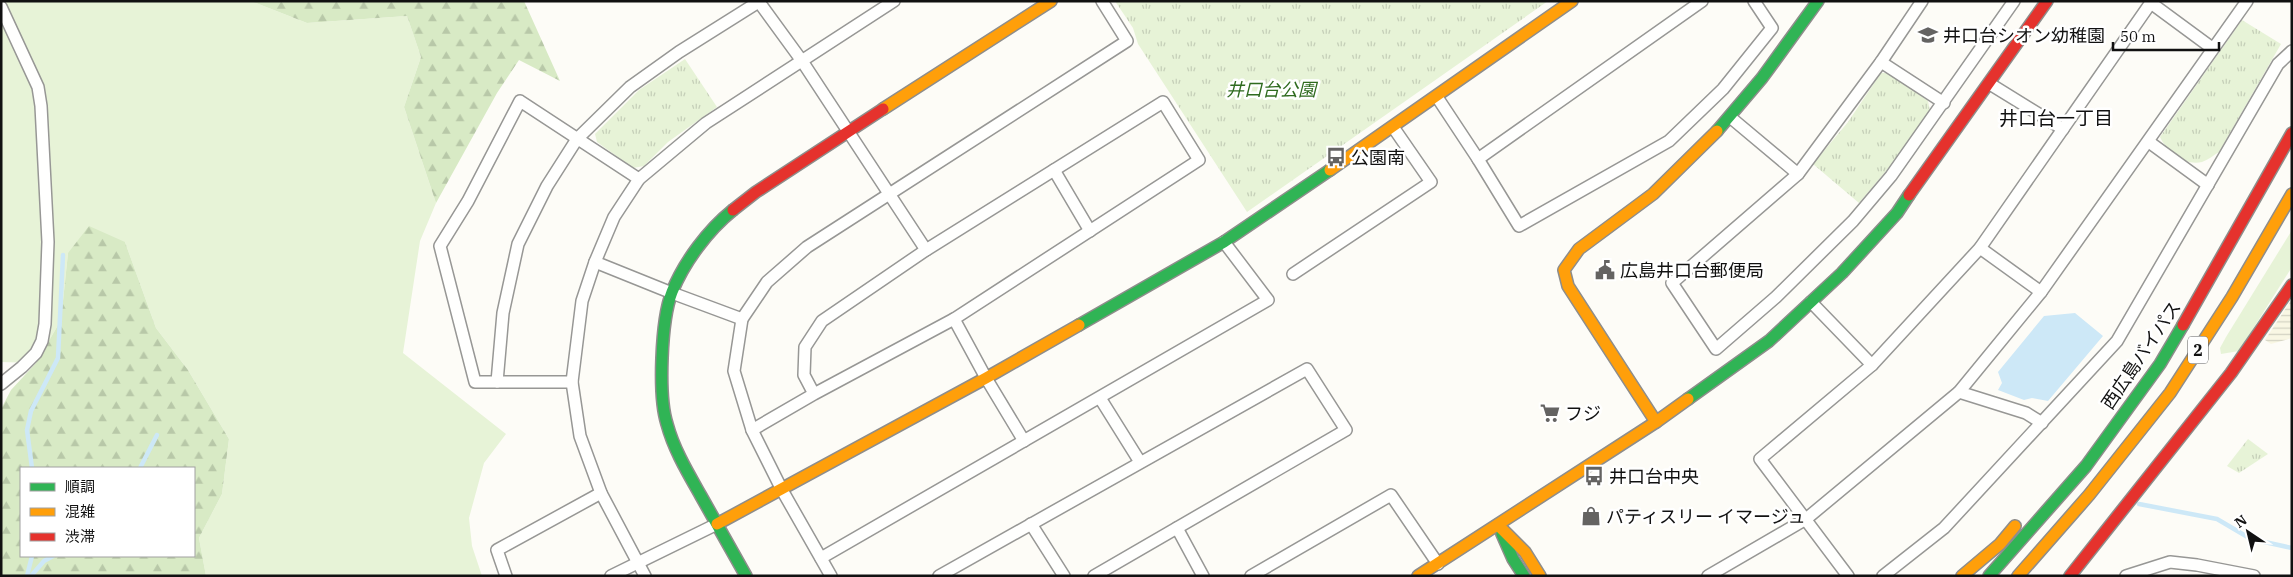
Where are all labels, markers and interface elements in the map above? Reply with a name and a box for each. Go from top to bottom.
scale bar [2113,20,2219,52]
school or university icon: 井口台シオン幼稚園 [1917,24,1939,46]
place label: 井口台シオン幼稚園 [1943,24,2105,47]
text: 50 m [2120,27,2156,46]
park label: 井口台公園 [1226,78,1319,101]
district label: 井口台一丁目 [1999,106,2113,130]
bus stop icon: 公園南 [1325,146,1347,168]
place label: 公園南 [1351,146,1405,169]
public building icon: 広島井口台郵便局 [1594,259,1616,281]
place label: 広島井口台郵便局 [1620,259,1764,282]
street label: 西広島バイパス [2096,296,2186,414]
road number: 2 [2188,336,2208,364]
supermarket icon: フジ [1539,402,1561,424]
place label: フジ [1565,402,1601,425]
bus stop icon: 井口台中央 [1583,465,1605,487]
place label: 井口台中央 [1609,465,1699,488]
legend [20,467,195,557]
text: 順調 [65,477,95,496]
text: 混雑 [65,502,95,521]
shop icon: パティスリー イマージュ [1580,505,1602,527]
place label: パティスリー イマージュ [1606,505,1805,528]
north arrow [2223,507,2273,557]
text: N [2231,511,2250,532]
text: 渋滞 [65,527,95,546]

